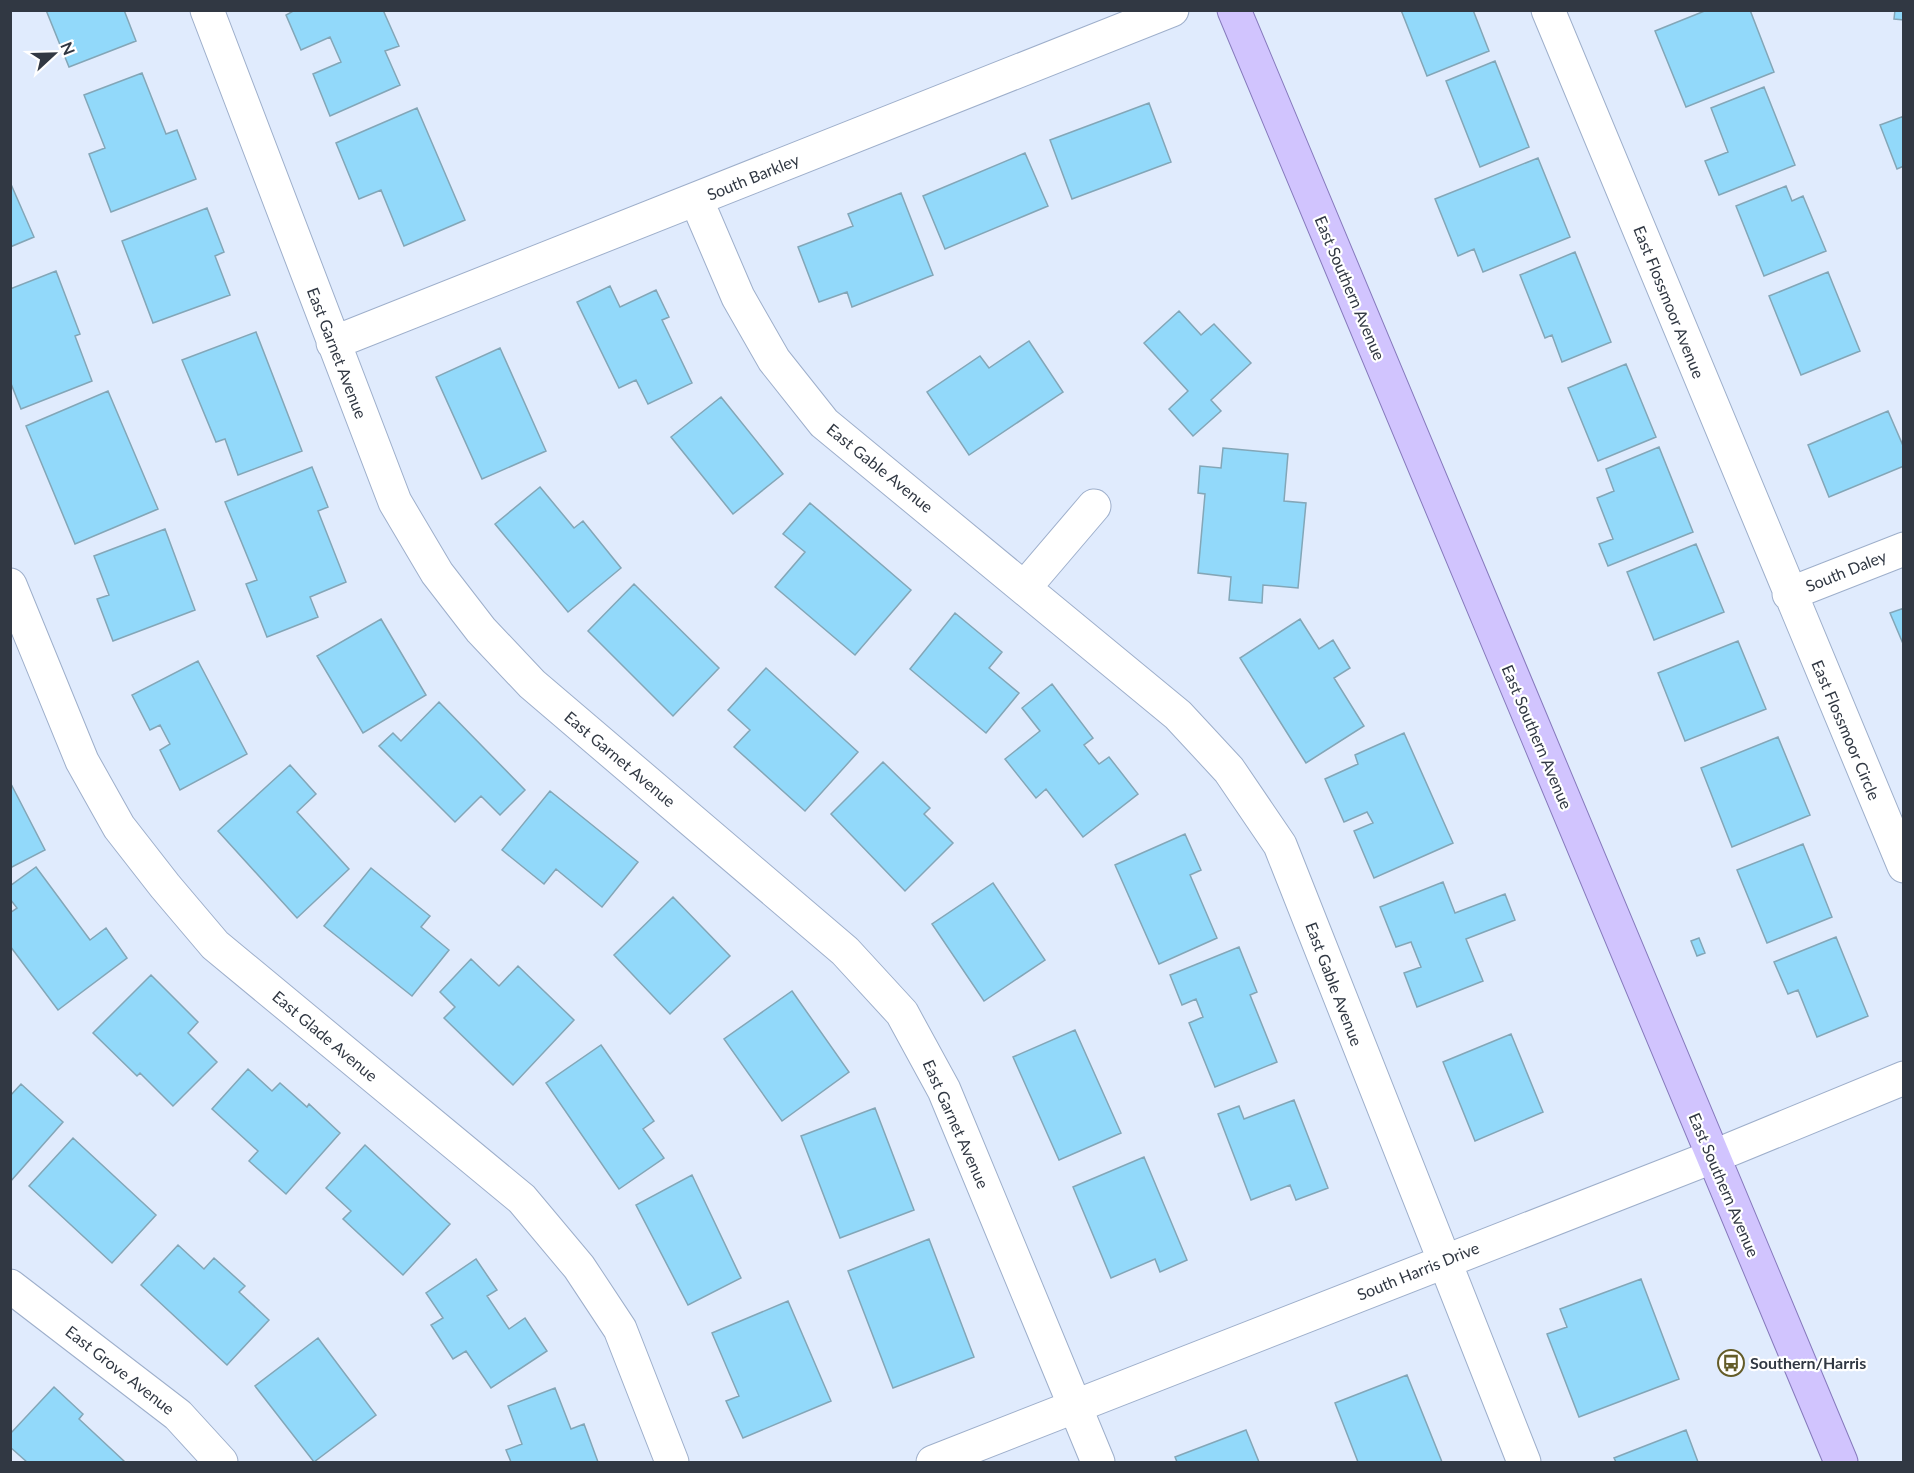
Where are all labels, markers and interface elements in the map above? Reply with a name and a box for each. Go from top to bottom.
north arrow [24,24,84,84]
text: N [57,39,79,57]
street label: South Barkley [704,149,802,204]
street label: East Southern Avenue [1311,213,1389,363]
street label: East Flossmoor Avenue [1630,223,1709,381]
street label: East Garnet Avenue [304,285,371,421]
street label: East Gable Avenue [823,419,937,516]
street label: South Daley [1803,545,1890,595]
street label: East Flossmoor Circle [1808,657,1885,803]
street label: East Southern Avenue [1498,662,1576,812]
street label: East Garnet Avenue [561,707,680,811]
street label: East Gable Avenue [1302,919,1367,1048]
street label: East Glade Avenue [269,986,382,1085]
street label: East Garnet Avenue [920,1057,993,1191]
street label: East Southern Avenue [1685,1110,1763,1260]
street label: South Harris Drive [1354,1237,1482,1304]
street label: East Grove Avenue [62,1321,178,1418]
bus stop icon: Southern/Harris [1716,1348,1746,1378]
place label: Southern/Harris [1750,1353,1866,1372]

